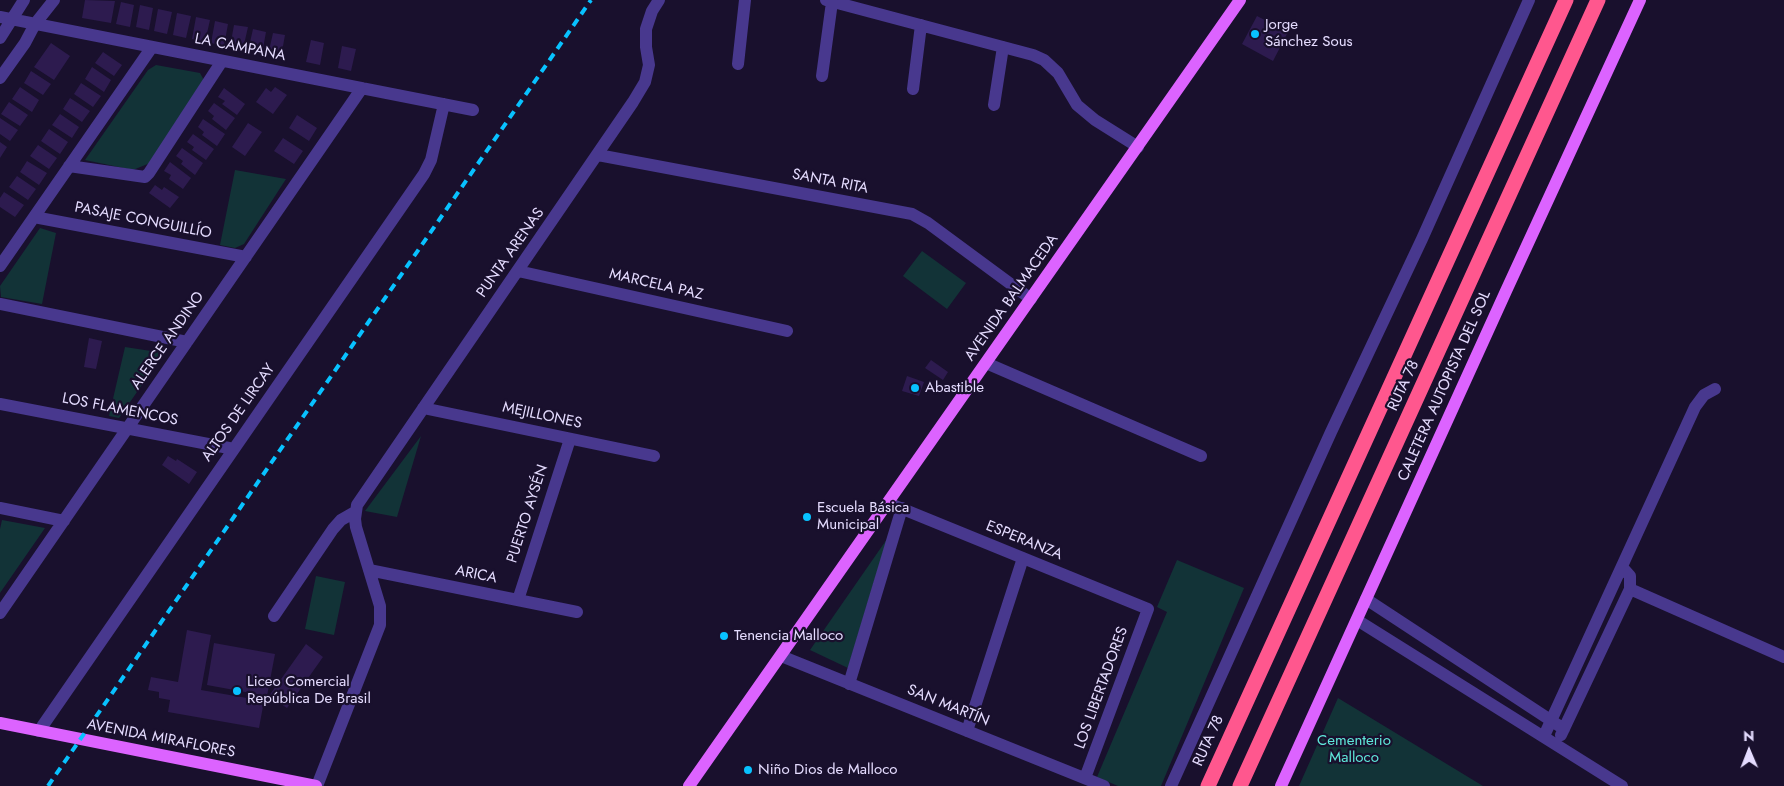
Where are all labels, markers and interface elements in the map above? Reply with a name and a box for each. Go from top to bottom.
place label: Jorge Sánchez Sous [1265,16,1353,51]
marker: Jorge Sánchez Sous [1249,28,1261,40]
street label: LA CAMPANA [193,30,287,66]
street label: SANTA RITA [790,166,870,198]
street label: PASAJE CONGUILLÍO [73,199,213,243]
street label: PUNTA ARENAS [473,205,549,301]
street label: AVENIDA BALMACEDA [961,231,1063,365]
street label: MARCELA PAZ [607,265,705,305]
street label: CALETERA AUTOPISTA DEL SOL [1395,288,1495,484]
street label: ALERCE ANDINO [128,289,208,393]
street label: RUTA 78 [1384,358,1424,414]
street label: ALTOS DE LIRCAY [199,361,279,465]
place label: Abastible [925,379,984,397]
marker: Abastible [909,382,921,394]
street label: LOS FLAMENCOS [60,390,180,430]
street label: MEJILLONES [501,399,583,433]
street label: PUERTO AYSÉN [504,463,552,565]
place label: Escuela Básica Municipal [817,499,909,534]
marker: Escuela Básica Municipal [801,511,813,523]
street label: ESPERANZA [983,517,1065,565]
street label: ARICA [454,562,498,588]
street label: LOS LIBERTADORES [1072,624,1132,752]
place label: Tenencia Malloco [734,627,843,645]
marker: Tenencia Malloco [718,630,730,642]
place label: Liceo Comercial República De Brasil [247,673,371,708]
street label: SAN MARTÍN [904,681,992,731]
marker: Liceo Comercial República De Brasil [231,685,243,697]
street label: RUTA 78 [1190,713,1228,769]
street label: AVENIDA MIRAFLORES [85,716,237,762]
north arrow [1724,726,1774,776]
text: N [1743,726,1754,746]
park label: Cementerio Malloco [1317,732,1391,767]
place label: Niño Dios de Malloco [758,761,898,779]
marker: Niño Dios de Malloco [742,764,754,776]

